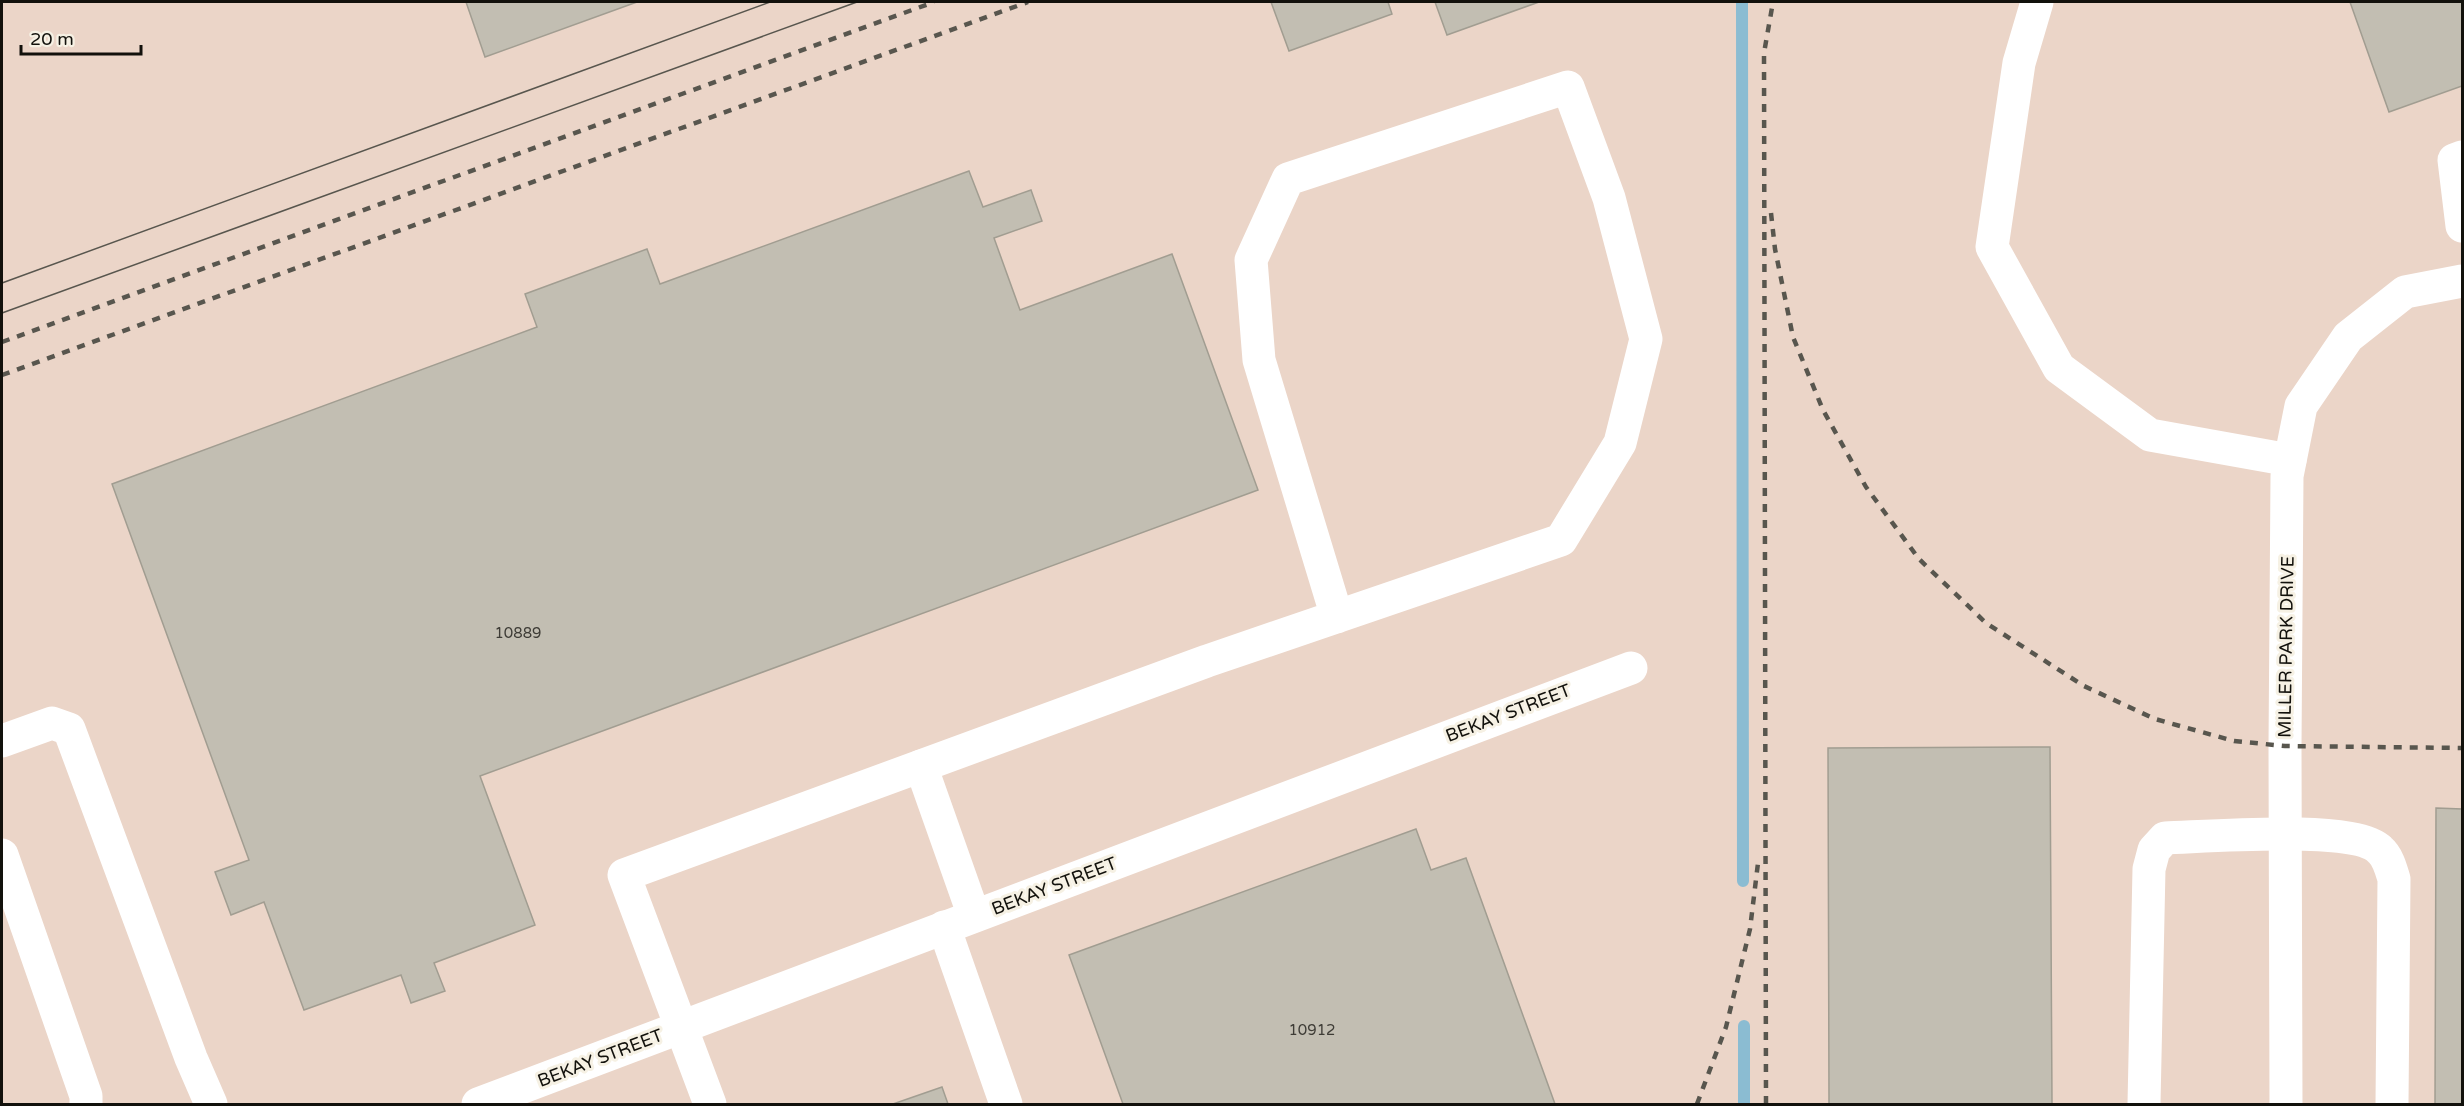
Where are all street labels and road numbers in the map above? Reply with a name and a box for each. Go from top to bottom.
street label: MILLER PARK DRIVE [2273,556,2299,738]
street label: BEKAY STREET [1442,679,1574,747]
street label: BEKAY STREET [988,852,1120,920]
street label: BEKAY STREET [534,1024,666,1092]

